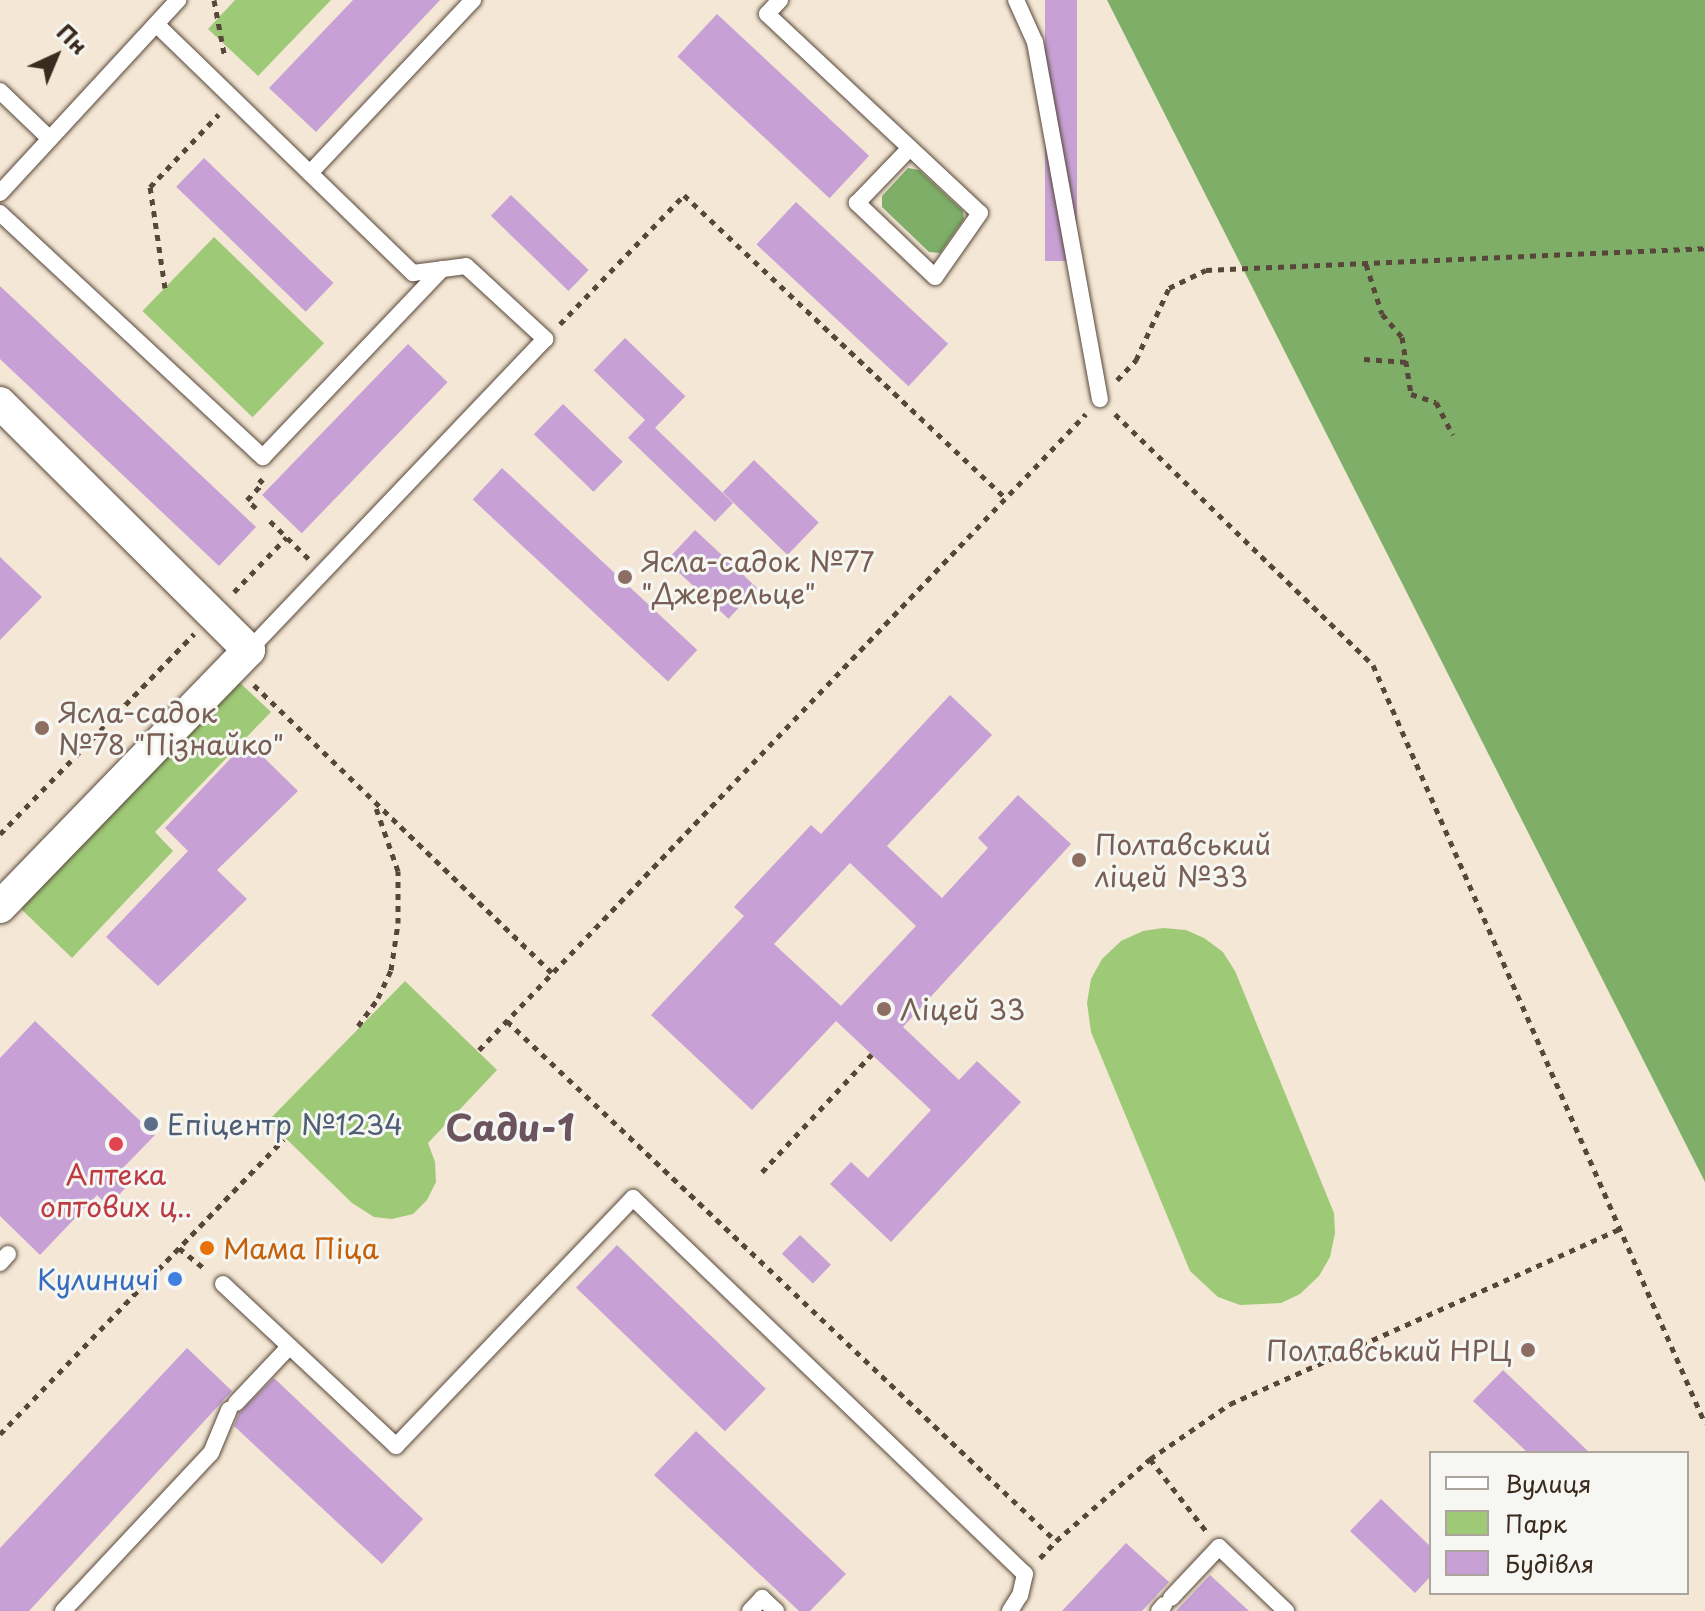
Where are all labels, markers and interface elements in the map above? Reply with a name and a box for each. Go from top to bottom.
text: Пн [50,15,96,61]
north arrow [16,16,96,96]
place label: Ясла-садок №77 "Джерельце" [641,544,875,610]
marker: Ясла-садок №77 "Джерельце" [616,568,634,586]
place label: Ясла-садок №78 "Пізнайко" [58,695,285,761]
marker: Ясла-садок №78 "Пізнайко" [33,719,51,737]
place label: Полтавський ліцей №33 [1095,827,1271,893]
marker: Полтавський ліцей №33 [1070,851,1088,869]
place label: Ліцей 33 [900,992,1025,1026]
marker: Ліцей 33 [875,1000,893,1018]
district label: Сади-1 [446,1105,574,1149]
place label: Епіцентр №1234 [167,1107,403,1141]
marker: Епіцентр №1234 [142,1115,160,1133]
marker: Аптека оптових ц‥ [107,1135,125,1153]
place label: Аптека оптових ц‥ [40,1157,192,1223]
place label: Мама Піца [223,1231,382,1265]
marker: Мама Піца [198,1239,216,1257]
place label: Кулиничі [37,1262,159,1296]
marker: Кулиничі [166,1270,184,1288]
place label: Полтавський НРЦ [1264,1333,1512,1367]
marker: Полтавський НРЦ [1519,1341,1537,1359]
legend [1429,1451,1689,1595]
text: Вулиця [1505,1465,1591,1501]
text: Парк [1505,1505,1567,1541]
text: Будівля [1505,1545,1594,1581]

